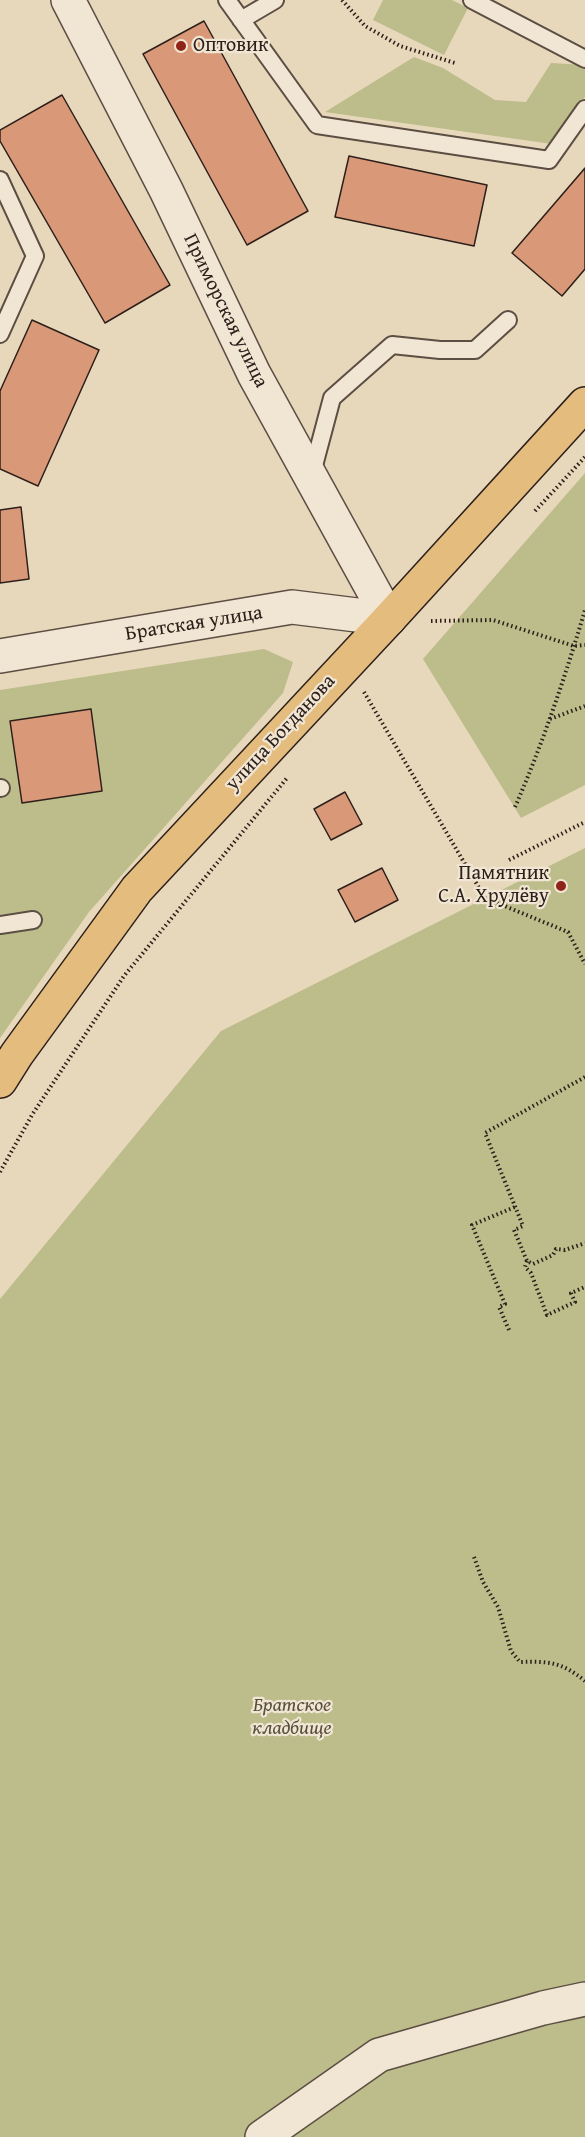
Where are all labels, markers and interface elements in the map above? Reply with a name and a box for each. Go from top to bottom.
place label: Оптовик [193,34,268,58]
marker: Оптовик [174,39,188,53]
street label: Приморская улица [177,230,273,392]
street label: Братская улица [124,601,264,647]
street label: улица Богданова [221,670,341,796]
place label: Памятник С.А. Хрулёву [438,862,549,909]
marker: Памятник С.А. Хрулёву [554,879,568,893]
park label: Братское кладбище [252,1694,332,1741]

